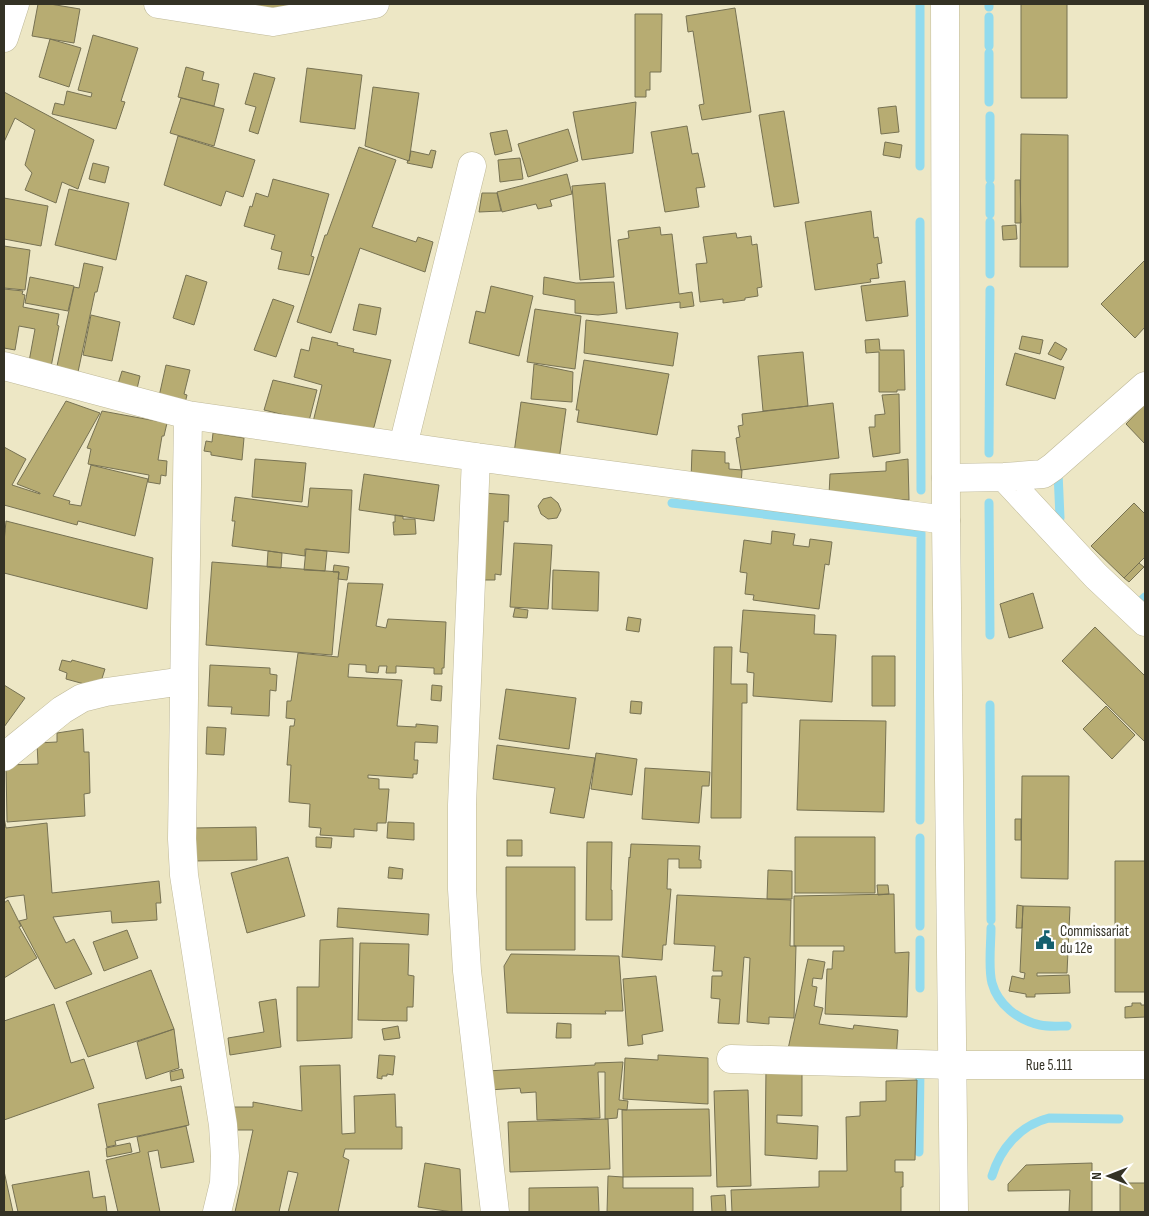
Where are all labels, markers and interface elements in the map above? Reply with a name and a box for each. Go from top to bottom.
place label: Commissariat du 12e [1060,922,1130,958]
public building icon: Commissariat du 12e [1034,929,1056,951]
street label: Rue 5.111 [1026,1056,1073,1075]
north arrow [1084,1151,1134,1201]
text: N [1088,1172,1105,1180]

